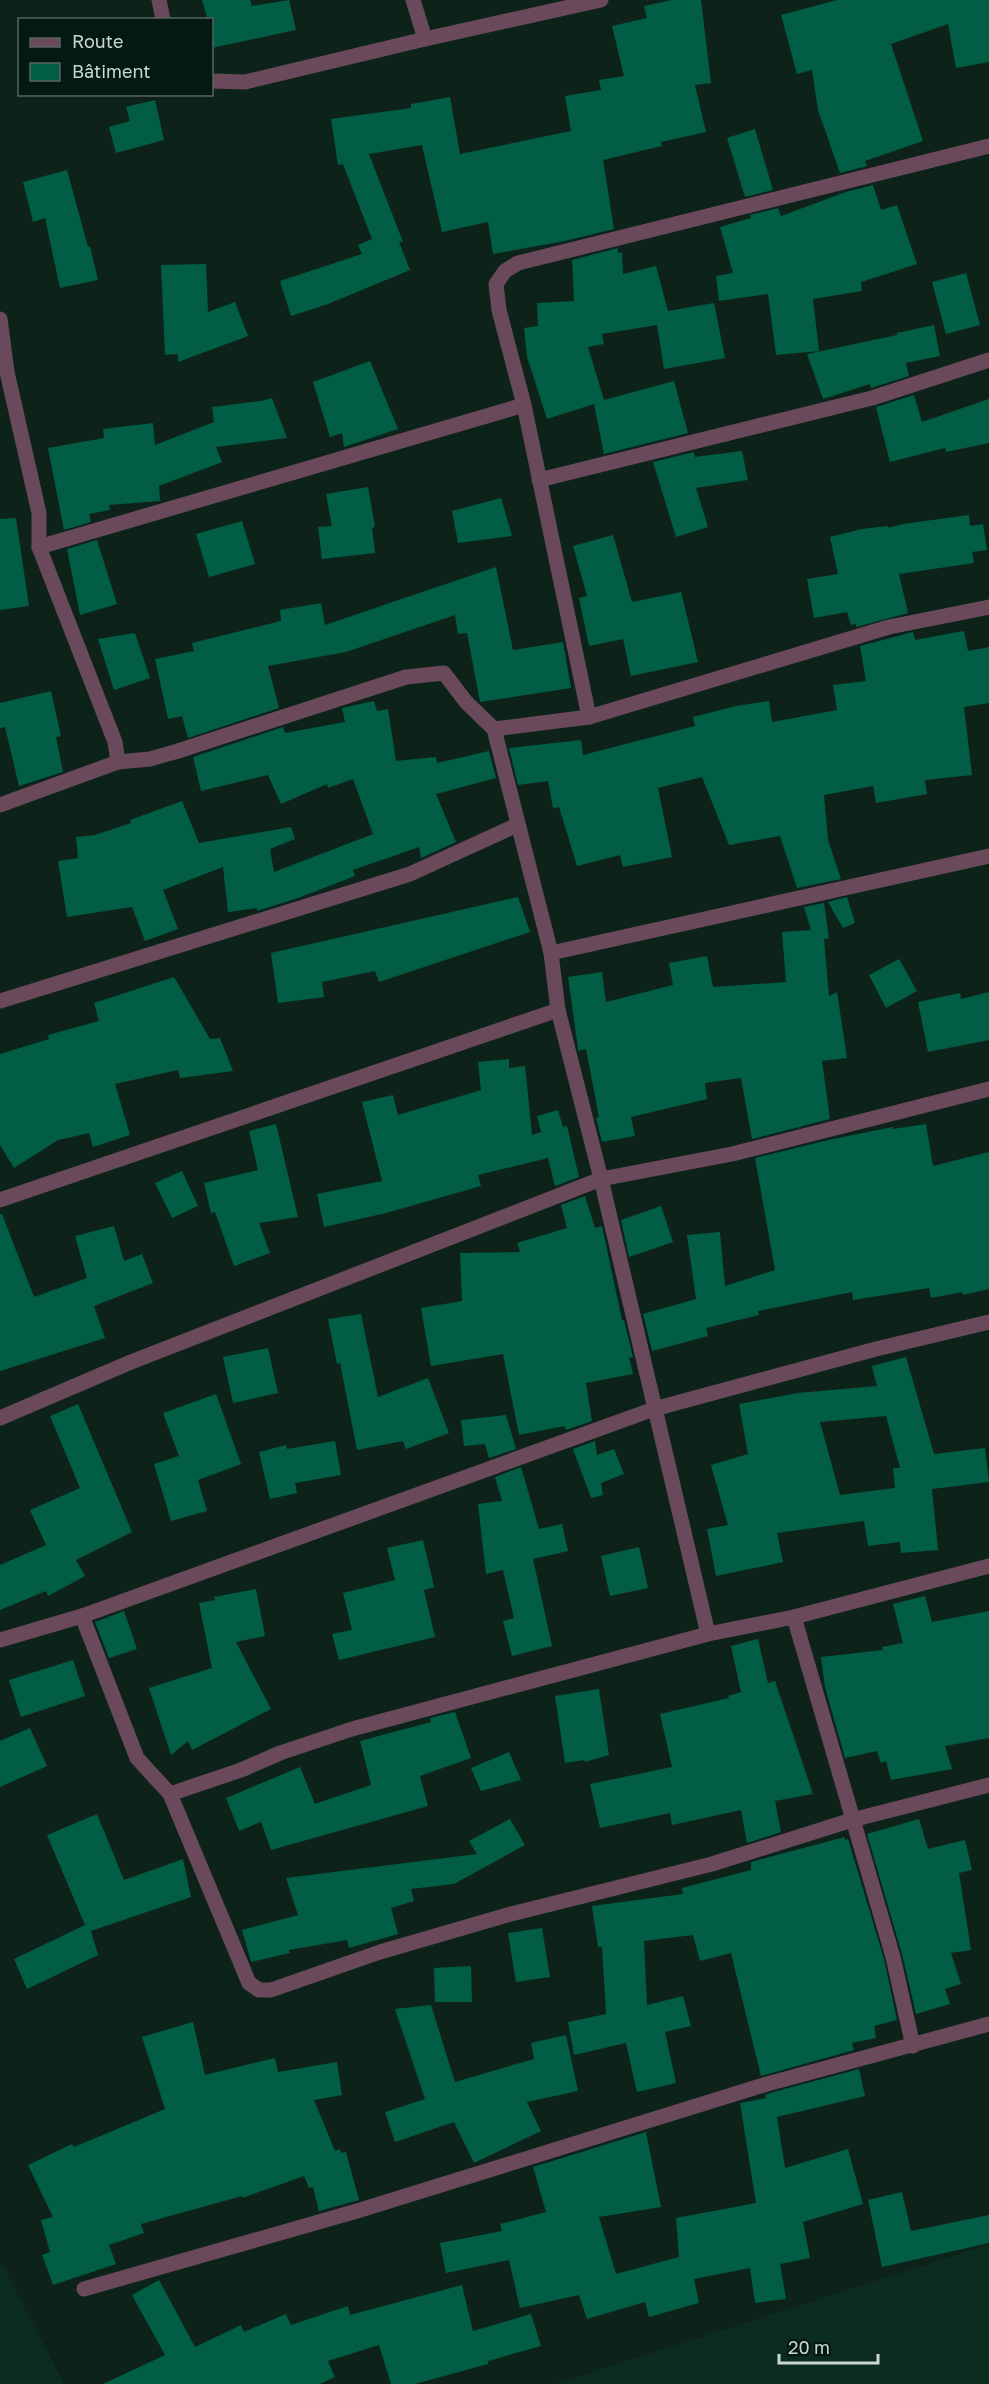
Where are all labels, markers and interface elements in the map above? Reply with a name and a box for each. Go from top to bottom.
legend [18,18,213,96]
text: Route [72,30,123,52]
text: Bâtiment [72,60,151,82]
scale bar [779,2327,878,2365]
text: 20 m [788,2336,830,2358]

